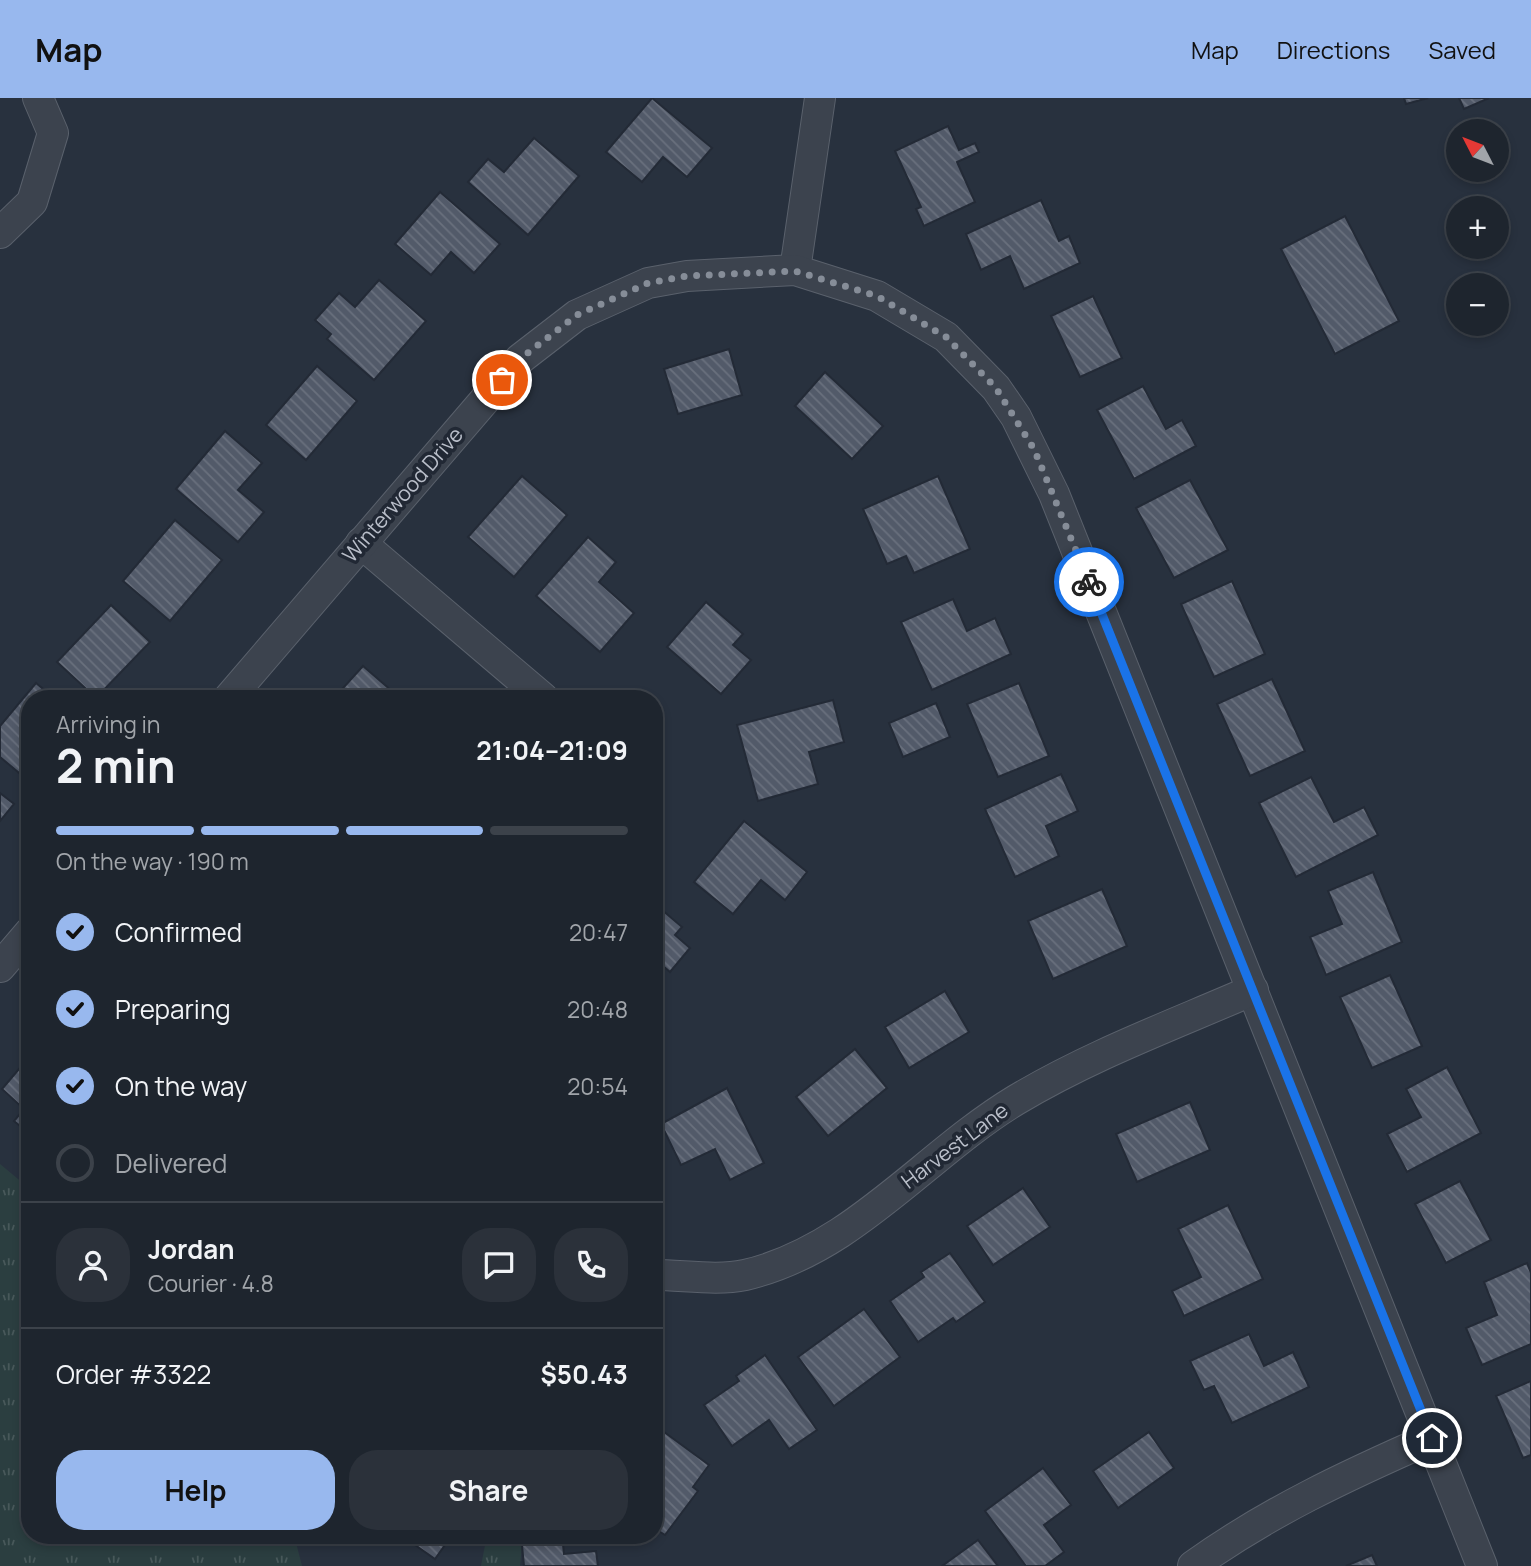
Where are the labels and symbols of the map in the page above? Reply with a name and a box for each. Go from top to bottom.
north arrow [1446,119,1508,182]
pin [472,350,532,410]
street label: Winterwood Drive [336,421,469,568]
courier [1054,547,1124,617]
street label: Harvest Lane [895,1096,1013,1195]
pin [1402,1408,1462,1468]

